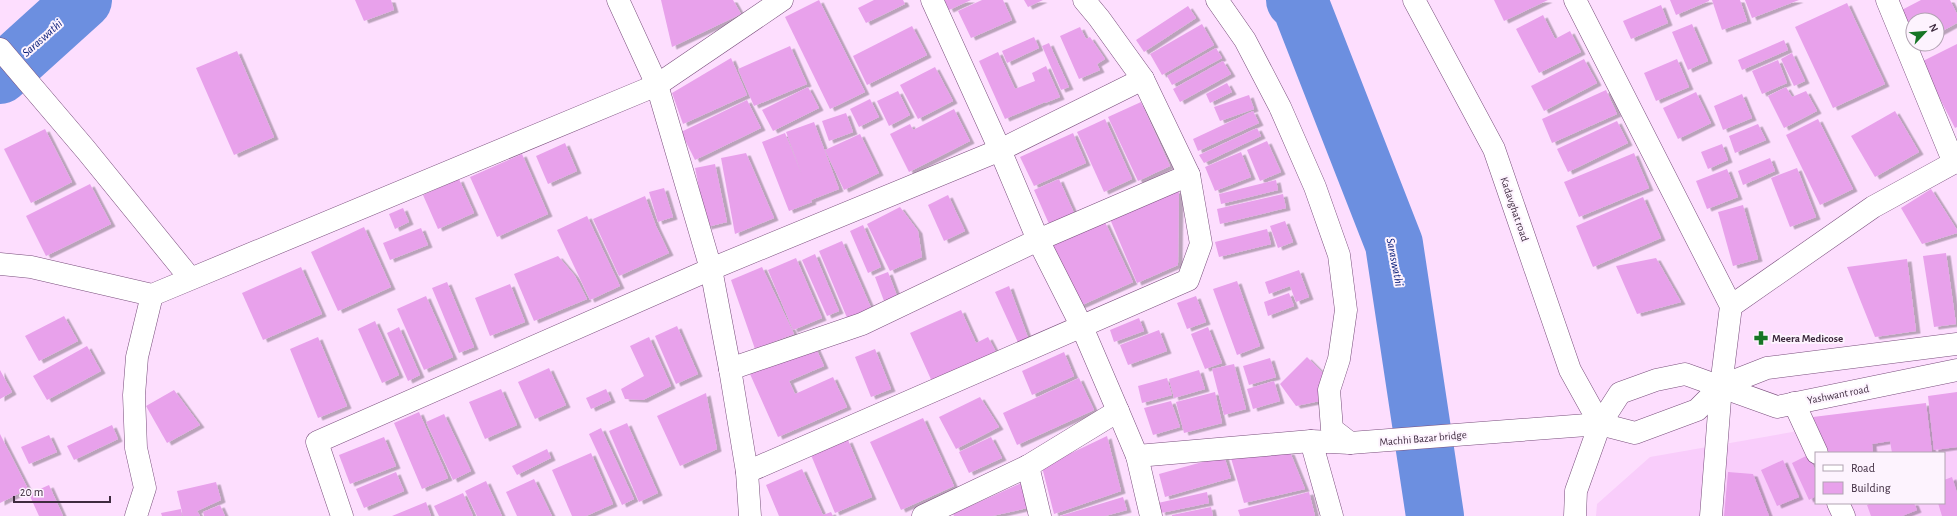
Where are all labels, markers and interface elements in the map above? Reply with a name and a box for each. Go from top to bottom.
north arrow [1905,12,1945,52]
water label: Saraswathi [20,17,64,59]
text: N [1927,22,1940,34]
street label: Kadavghat road [1498,176,1531,243]
water label: Saraswathi [1384,237,1406,288]
pharmacy icon: Meera Medicose [1753,330,1769,346]
place label: Meera Medicose [1772,333,1843,344]
street label: Yashwant road [1806,383,1870,406]
street label: Machhi Bazar bridge [1379,429,1467,448]
legend [1815,452,1945,504]
text: Road [1851,462,1875,474]
scale bar [14,478,110,504]
text: Building [1851,482,1891,494]
text: 20 m [20,486,43,498]

